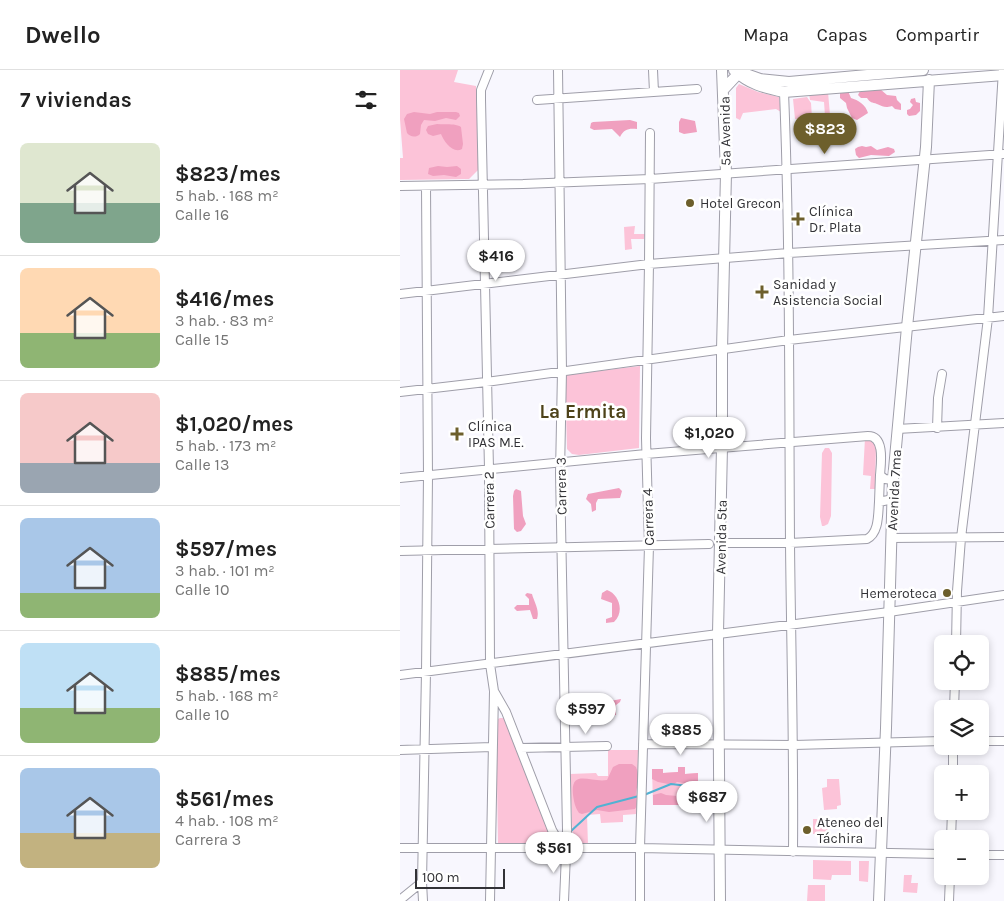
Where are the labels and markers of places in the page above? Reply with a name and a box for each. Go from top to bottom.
pin: $823 [795,112,855,155]
place label: Hotel Grecon [700,195,781,212]
marker: Hotel Grecon [684,197,696,209]
place label: Clínica Dr. Plata [809,203,861,236]
marker: Clínica Dr. Plata [791,212,805,226]
pin: $416 [466,240,526,282]
place label: Sanidad y Asistencia Social [773,276,882,309]
marker: Sanidad y Asistencia Social [755,285,769,299]
pin: $1,020 [668,416,750,459]
place label: Clínica IPAS M.E. [468,418,524,451]
marker: Clínica IPAS M.E. [450,427,464,441]
place label: Hemeroteca [860,585,937,602]
marker: Hemeroteca [941,587,953,599]
pin: $597 [556,692,616,735]
pin: $885 [651,714,711,756]
pin: $687 [677,780,737,823]
place label: Ateneo del Táchira [817,814,884,847]
marker: Ateneo del Táchira [801,824,813,836]
pin: $561 [524,832,584,874]

